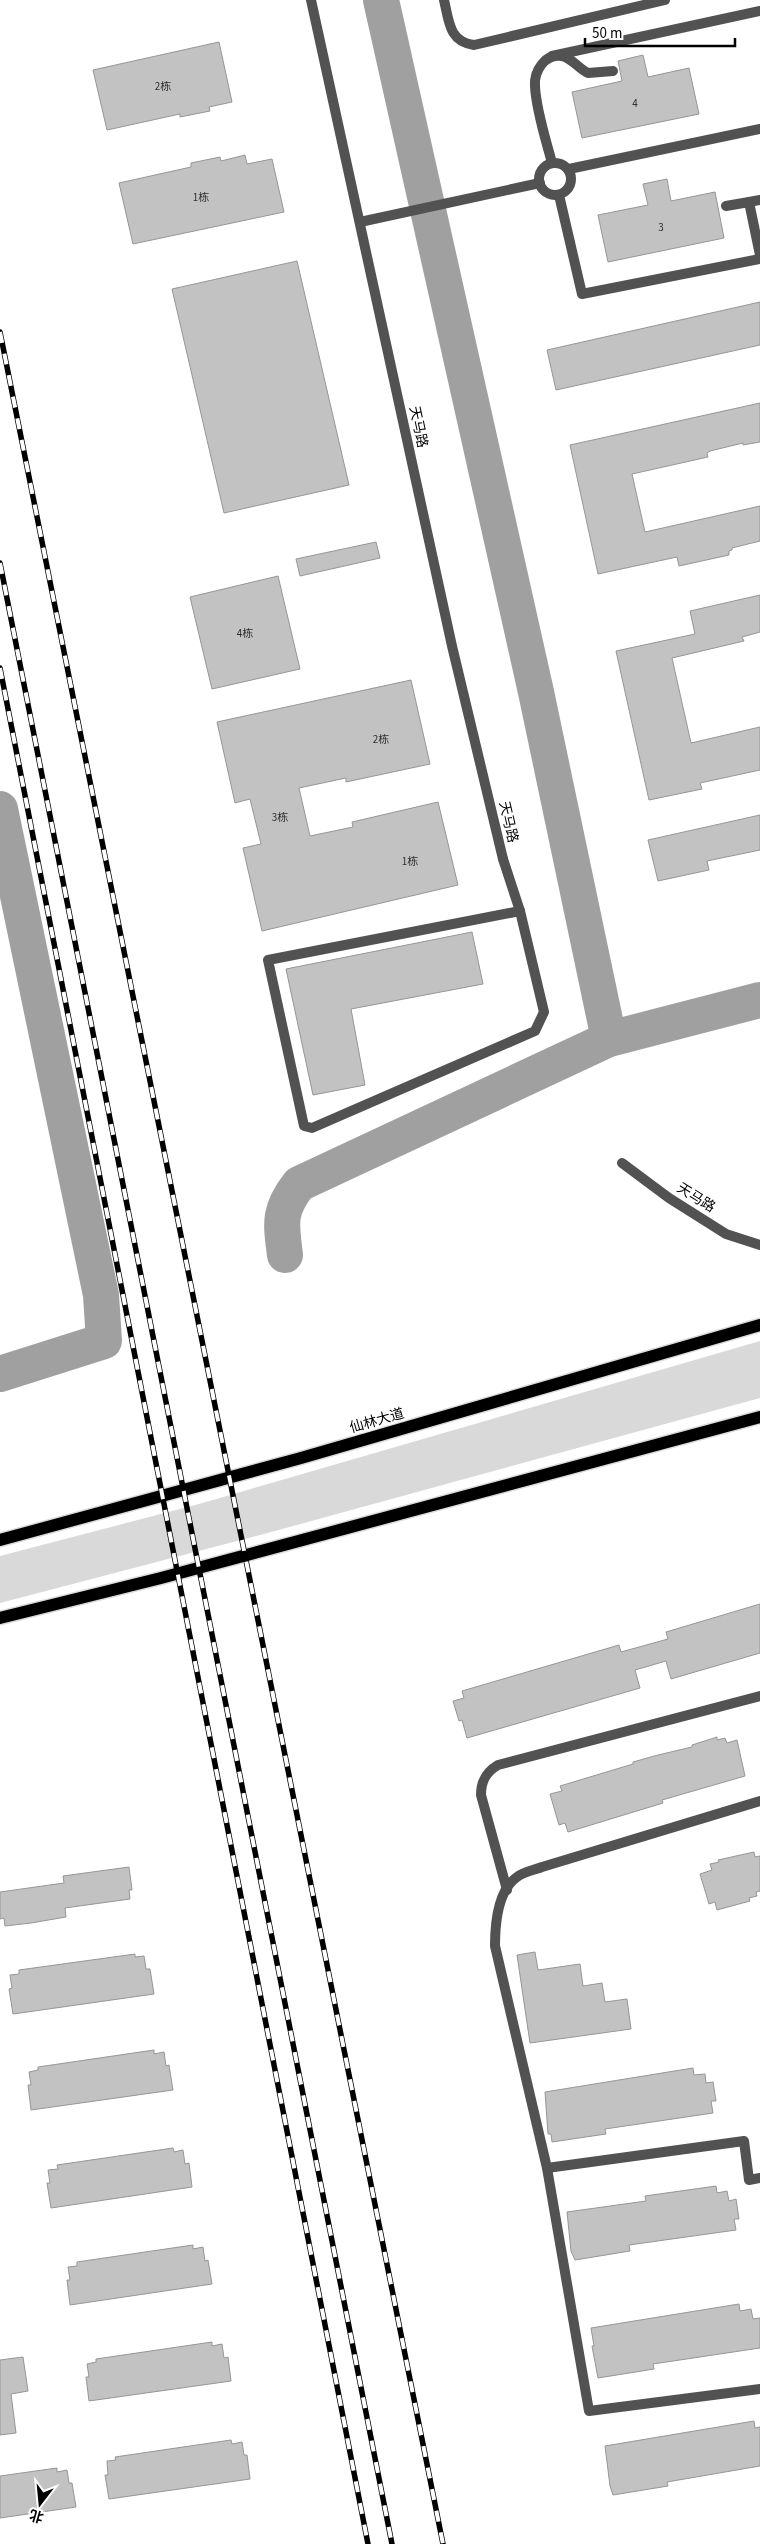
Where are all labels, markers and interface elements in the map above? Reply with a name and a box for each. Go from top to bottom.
scale bar [585,15,735,47]
text: 50 m [592,23,622,44]
house number: 2栋 [155,79,171,94]
house number: 4 [632,96,638,111]
house number: 1栋 [193,190,209,205]
house number: 3 [658,220,664,235]
street label: 天马路 [404,404,432,450]
house number: 4栋 [237,626,253,641]
house number: 2栋 [373,732,389,747]
street label: 天马路 [494,799,522,845]
house number: 3栋 [272,810,288,825]
house number: 1栋 [402,854,418,869]
street label: 天马路 [673,1178,719,1218]
street label: 仙林大道 [347,1404,407,1438]
north arrow [15,2479,65,2529]
text: 北 [27,2504,46,2527]

